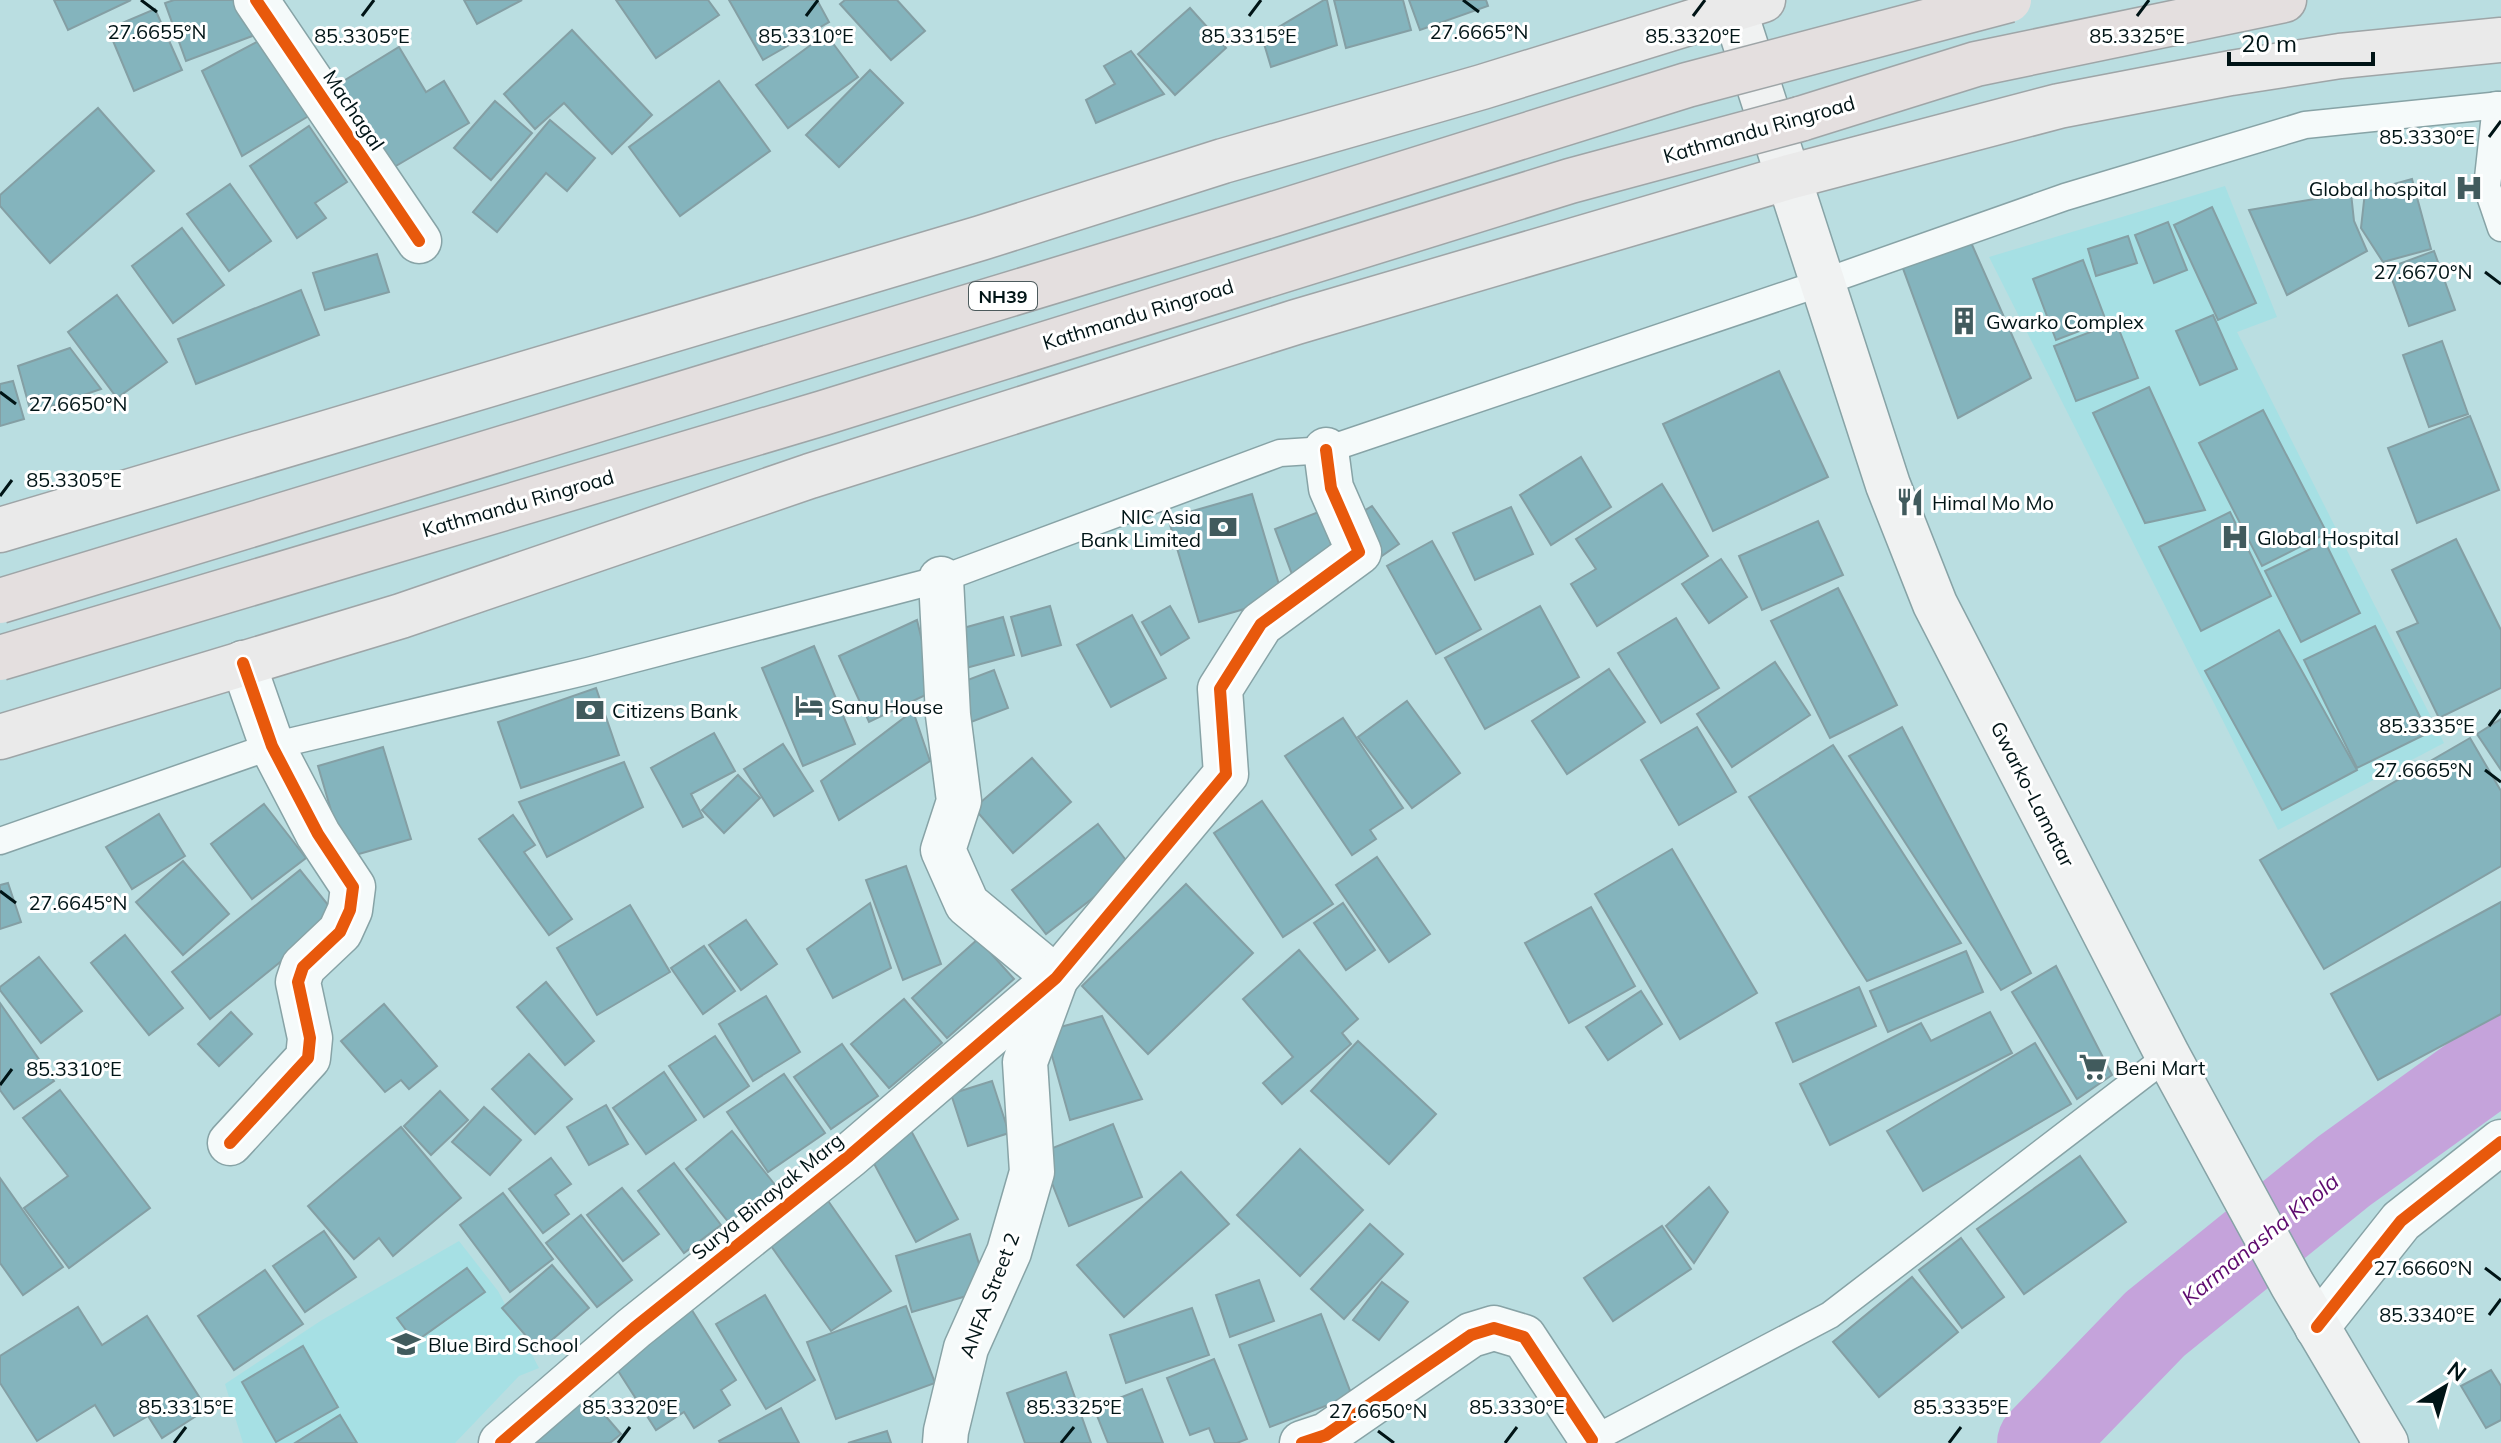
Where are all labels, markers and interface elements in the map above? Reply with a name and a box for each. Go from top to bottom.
scale bar [2229,16,2373,66]
text: 27.6655°N [108,19,206,44]
text: 27.6665°N [1430,19,1528,44]
text: 85.3305°E [314,23,410,48]
text: 85.3310°E [758,23,854,48]
text: 85.3315°E [1201,23,1297,48]
text: 85.3320°E [1645,23,1741,48]
text: 85.3325°E [2089,23,2185,48]
text: 20 m [2241,28,2297,58]
street label: Machagal [318,65,390,155]
street label: Kathmandu Ringroad [1660,90,1858,168]
text: 85.3330°E [2379,124,2475,149]
hospital icon: Global hospital [2454,173,2484,203]
place label: Global hospital [2309,176,2447,201]
text: 27.6670°N [2374,259,2472,284]
street label: Kathmandu Ringroad [1039,273,1237,355]
road number: NH39 [969,282,1037,310]
building icon: Gwarko Complex [1949,306,1979,336]
place label: Gwarko Complex [1986,309,2144,334]
text: 27.6650°N [29,391,127,416]
street label: Kathmandu Ringroad [419,464,617,542]
text: 85.3305°E [26,467,122,492]
restaurant icon: Himal Mo Mo [1895,487,1925,517]
place label: Himal Mo Mo [1932,490,2054,515]
place label: NIC Asia Bank Limited [1080,504,1201,552]
bank icon: NIC Asia Bank Limited [1208,512,1238,542]
hospital icon: Global Hospital [2220,522,2250,552]
place label: Global Hospital [2257,525,2399,550]
hotel icon: Sanu House [794,691,824,721]
place label: Sanu House [831,694,943,719]
bank icon: Citizens Bank [575,695,605,725]
place label: Citizens Bank [612,698,738,723]
text: 85.3335°E [2379,713,2475,738]
street label: Gwarko-Lamatar [1986,717,2081,872]
text: 27.6665°N [2374,757,2472,782]
text: 27.6645°N [29,890,127,915]
supermarket icon: Beni Mart [2078,1052,2108,1082]
place label: Beni Mart [2115,1055,2205,1080]
text: 85.3310°E [26,1056,122,1081]
street label: Surya Binayak Marg [686,1127,848,1265]
water label: Karmanasha Khola [2176,1167,2344,1311]
street label: ANFA Street 2 [954,1229,1024,1361]
text: 27.6660°N [2374,1255,2472,1280]
text: 85.3340°E [2379,1302,2475,1327]
school or university icon: Blue Bird School [391,1329,421,1359]
place label: Blue Bird School [428,1332,578,1357]
north arrow [2405,1347,2485,1427]
text: N [2442,1355,2472,1387]
text: 85.3315°E [138,1394,234,1419]
text: 85.3320°E [582,1394,678,1419]
text: 85.3325°E [1026,1394,1122,1419]
text: 85.3330°E [1469,1394,1565,1419]
text: 85.3335°E [1913,1394,2009,1419]
text: 27.6650°N [1329,1398,1427,1423]

